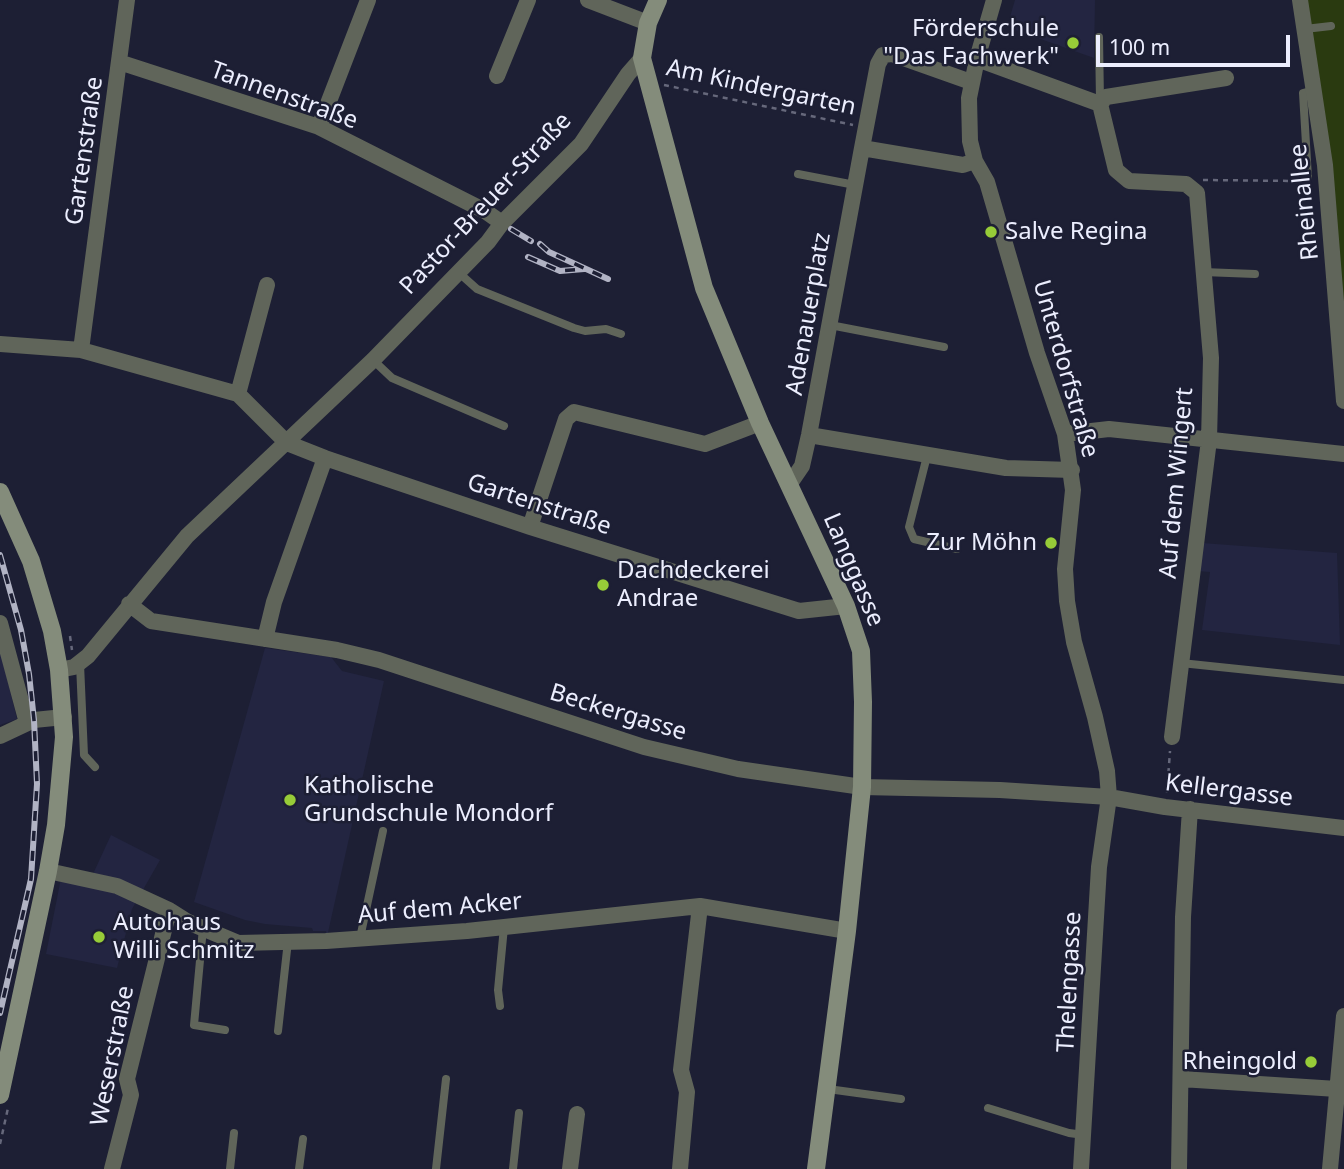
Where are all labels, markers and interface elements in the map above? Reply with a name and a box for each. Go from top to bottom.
place label: Förderschule "Das Fachwerk" [883,15,1059,71]
scale bar [1099,21,1293,65]
text: 100 m [1109,33,1170,61]
marker: Förderschule "Das Fachwerk" [1065,35,1081,51]
street label: Am Kindergarten [664,54,858,122]
street label: Tannenstraße [206,56,362,136]
street label: Gartenstraße [60,75,110,227]
street label: Pastor-Breuer-Straße [394,107,578,301]
street label: Rheinallee [1285,142,1325,262]
place label: Salve Regina [1005,218,1148,246]
marker: Salve Regina [983,224,999,240]
street label: Adenauerplatz [781,230,837,398]
street label: Unterdorfstraße [1026,277,1104,461]
street label: Auf dem Wingert [1154,386,1200,580]
street label: Gartenstraße [463,468,615,542]
street label: Langgasse [816,509,890,631]
place label: Zur Möhn [926,529,1037,557]
marker: Zur Möhn [1043,535,1059,551]
place label: Dachdeckerei Andrae [617,557,770,613]
marker: Dachdeckerei Andrae [595,577,611,593]
street label: Beckergasse [546,679,690,747]
street label: Kellergasse [1163,769,1295,813]
place label: Katholische Grundschule Mondorf [304,772,553,828]
marker: Katholische Grundschule Mondorf [282,792,298,808]
street label: Auf dem Acker [357,887,523,931]
place label: Autohaus Willi Schmitz [113,909,254,965]
street label: Thelengasse [1052,911,1088,1053]
marker: Autohaus Willi Schmitz [91,929,107,945]
street label: Weserstraße [85,984,141,1128]
place label: Rheingold [1182,1048,1297,1076]
marker: Rheingold [1303,1054,1319,1070]

